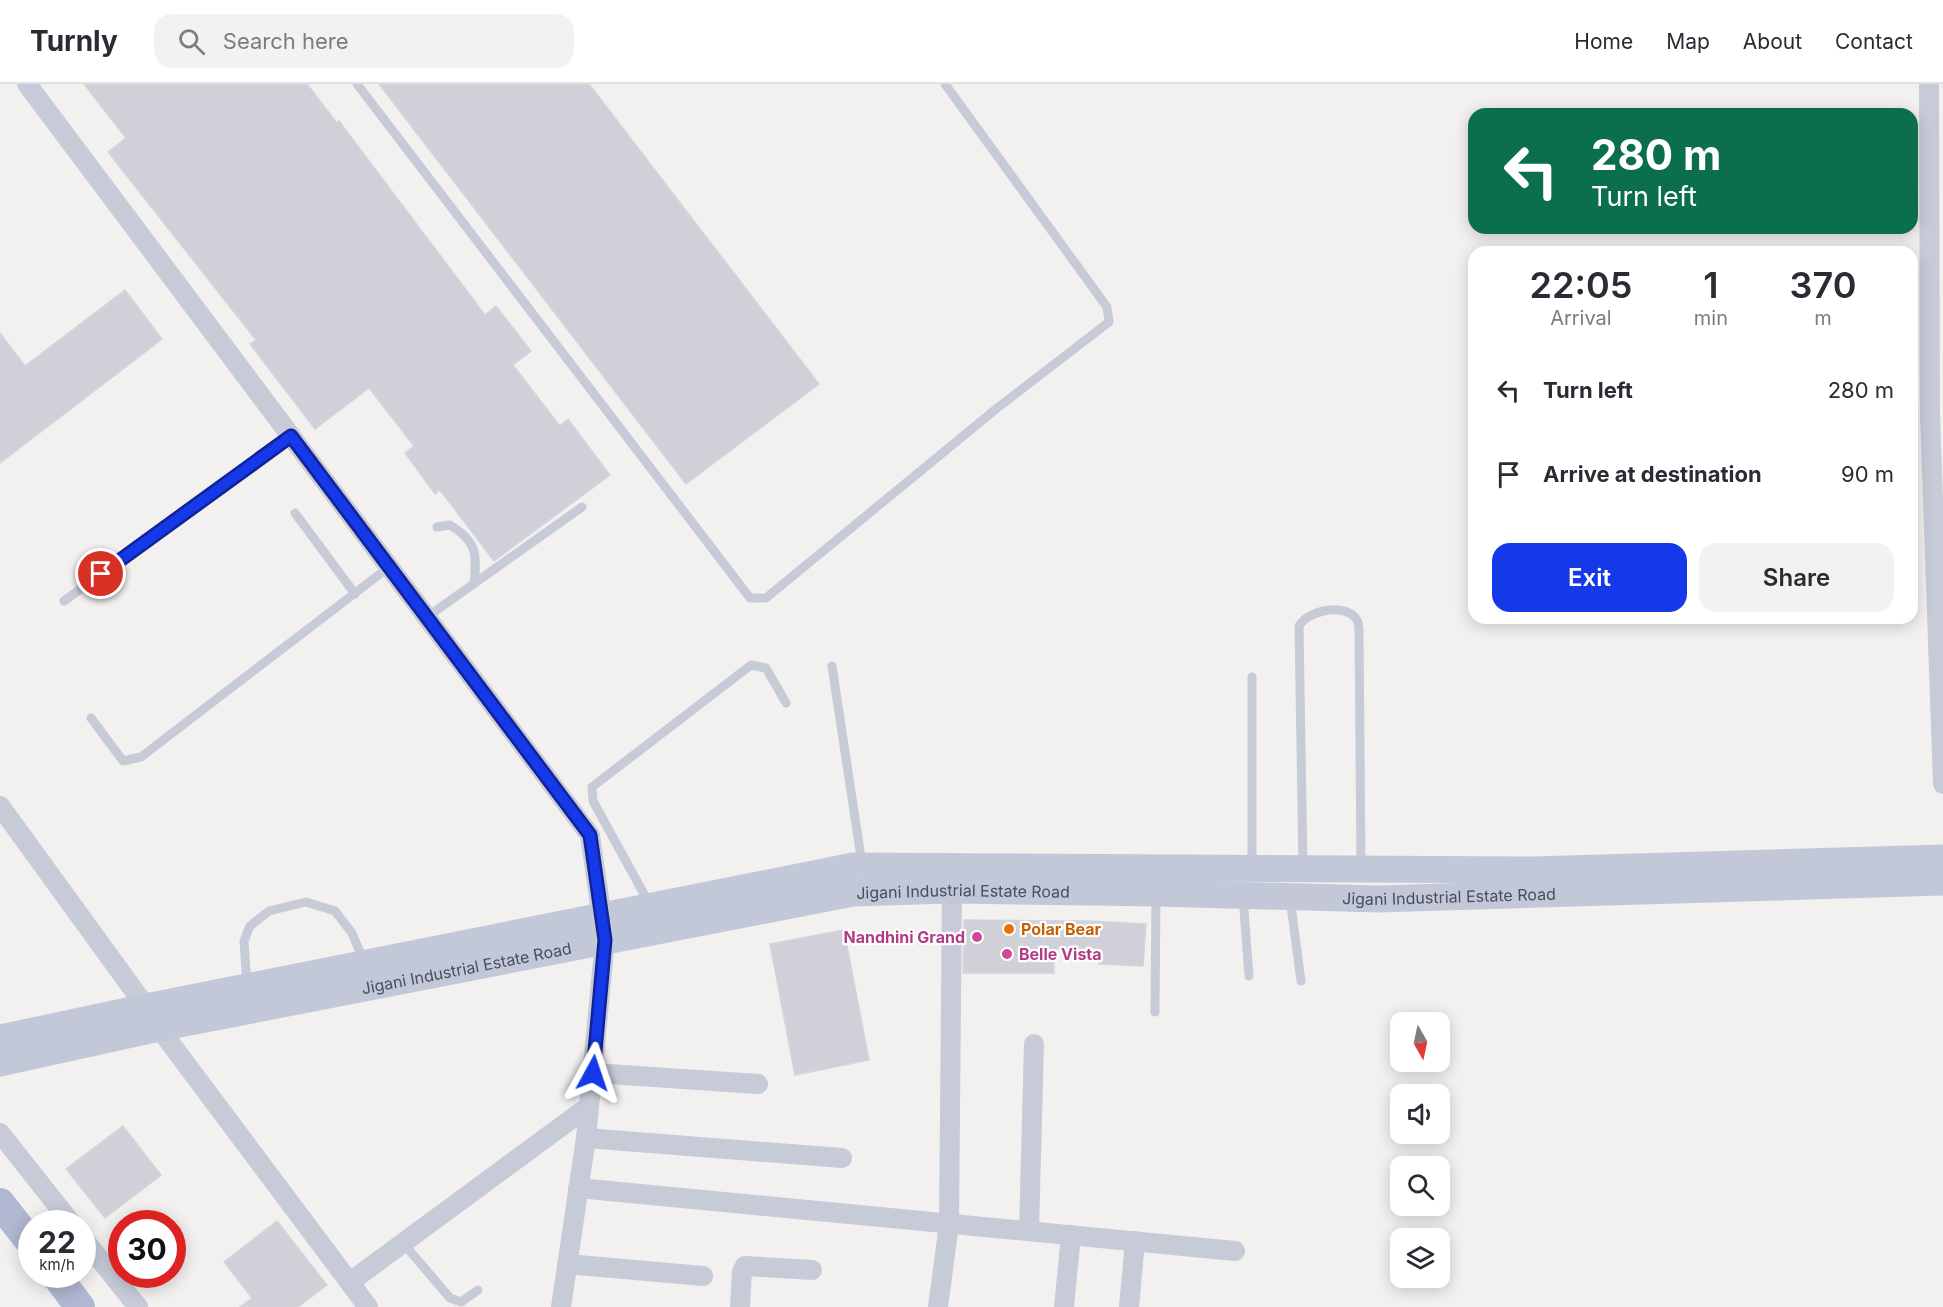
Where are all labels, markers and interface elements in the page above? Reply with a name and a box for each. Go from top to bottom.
search box [154,14,574,68]
text: Turnly [30,24,118,58]
icon: search [175,25,208,58]
text: Search here [223,28,349,54]
text: Home [1574,29,1633,54]
text: Map [1666,29,1710,54]
text: About [1743,29,1802,54]
text: Contact [1835,29,1913,54]
text: 280 m [1591,129,1721,180]
icon: left [1492,132,1570,210]
text: Turn left [1591,180,1697,213]
text: 22:05 [1530,263,1632,307]
text: 1 [1703,263,1719,307]
text: 370 [1790,263,1856,307]
text: Arrival [1550,306,1612,330]
text: min [1694,306,1728,330]
text: m [1814,306,1832,330]
icon: left [1492,374,1525,407]
text: Turn left [1543,377,1633,403]
text: 280 m [1828,377,1894,403]
icon: arrive [1492,458,1525,491]
text: Arrive at destination [1543,461,1762,487]
text: 90 m [1841,461,1894,487]
button: Exit [1492,543,1687,612]
button: Share [1699,543,1894,612]
pin [75,548,126,599]
icon: arrive [84,557,117,590]
street label: Jigani Industrial Estate Road [856,880,1070,903]
street label: Jigani Industrial Estate Road [1342,884,1556,909]
place label: Polar Bear [1021,919,1102,939]
marker: Polar Bear [1002,922,1016,936]
place label: Nandhini Grand [843,927,965,947]
marker: Nandhini Grand [970,930,984,944]
street label: Jigani Industrial Estate Road [360,938,573,998]
place label: Belle Vista [1019,944,1102,964]
marker: Belle Vista [1000,947,1014,961]
north arrow [1390,1012,1450,1072]
map controls [1390,1012,1450,1288]
position arrow [561,1041,625,1105]
button: sound [1390,1084,1450,1144]
button: search [1390,1156,1450,1216]
speed limit sign: 30 [108,1210,186,1288]
text: 22 [38,1224,76,1260]
button: layers [1390,1228,1450,1288]
text: km/h [39,1255,75,1274]

